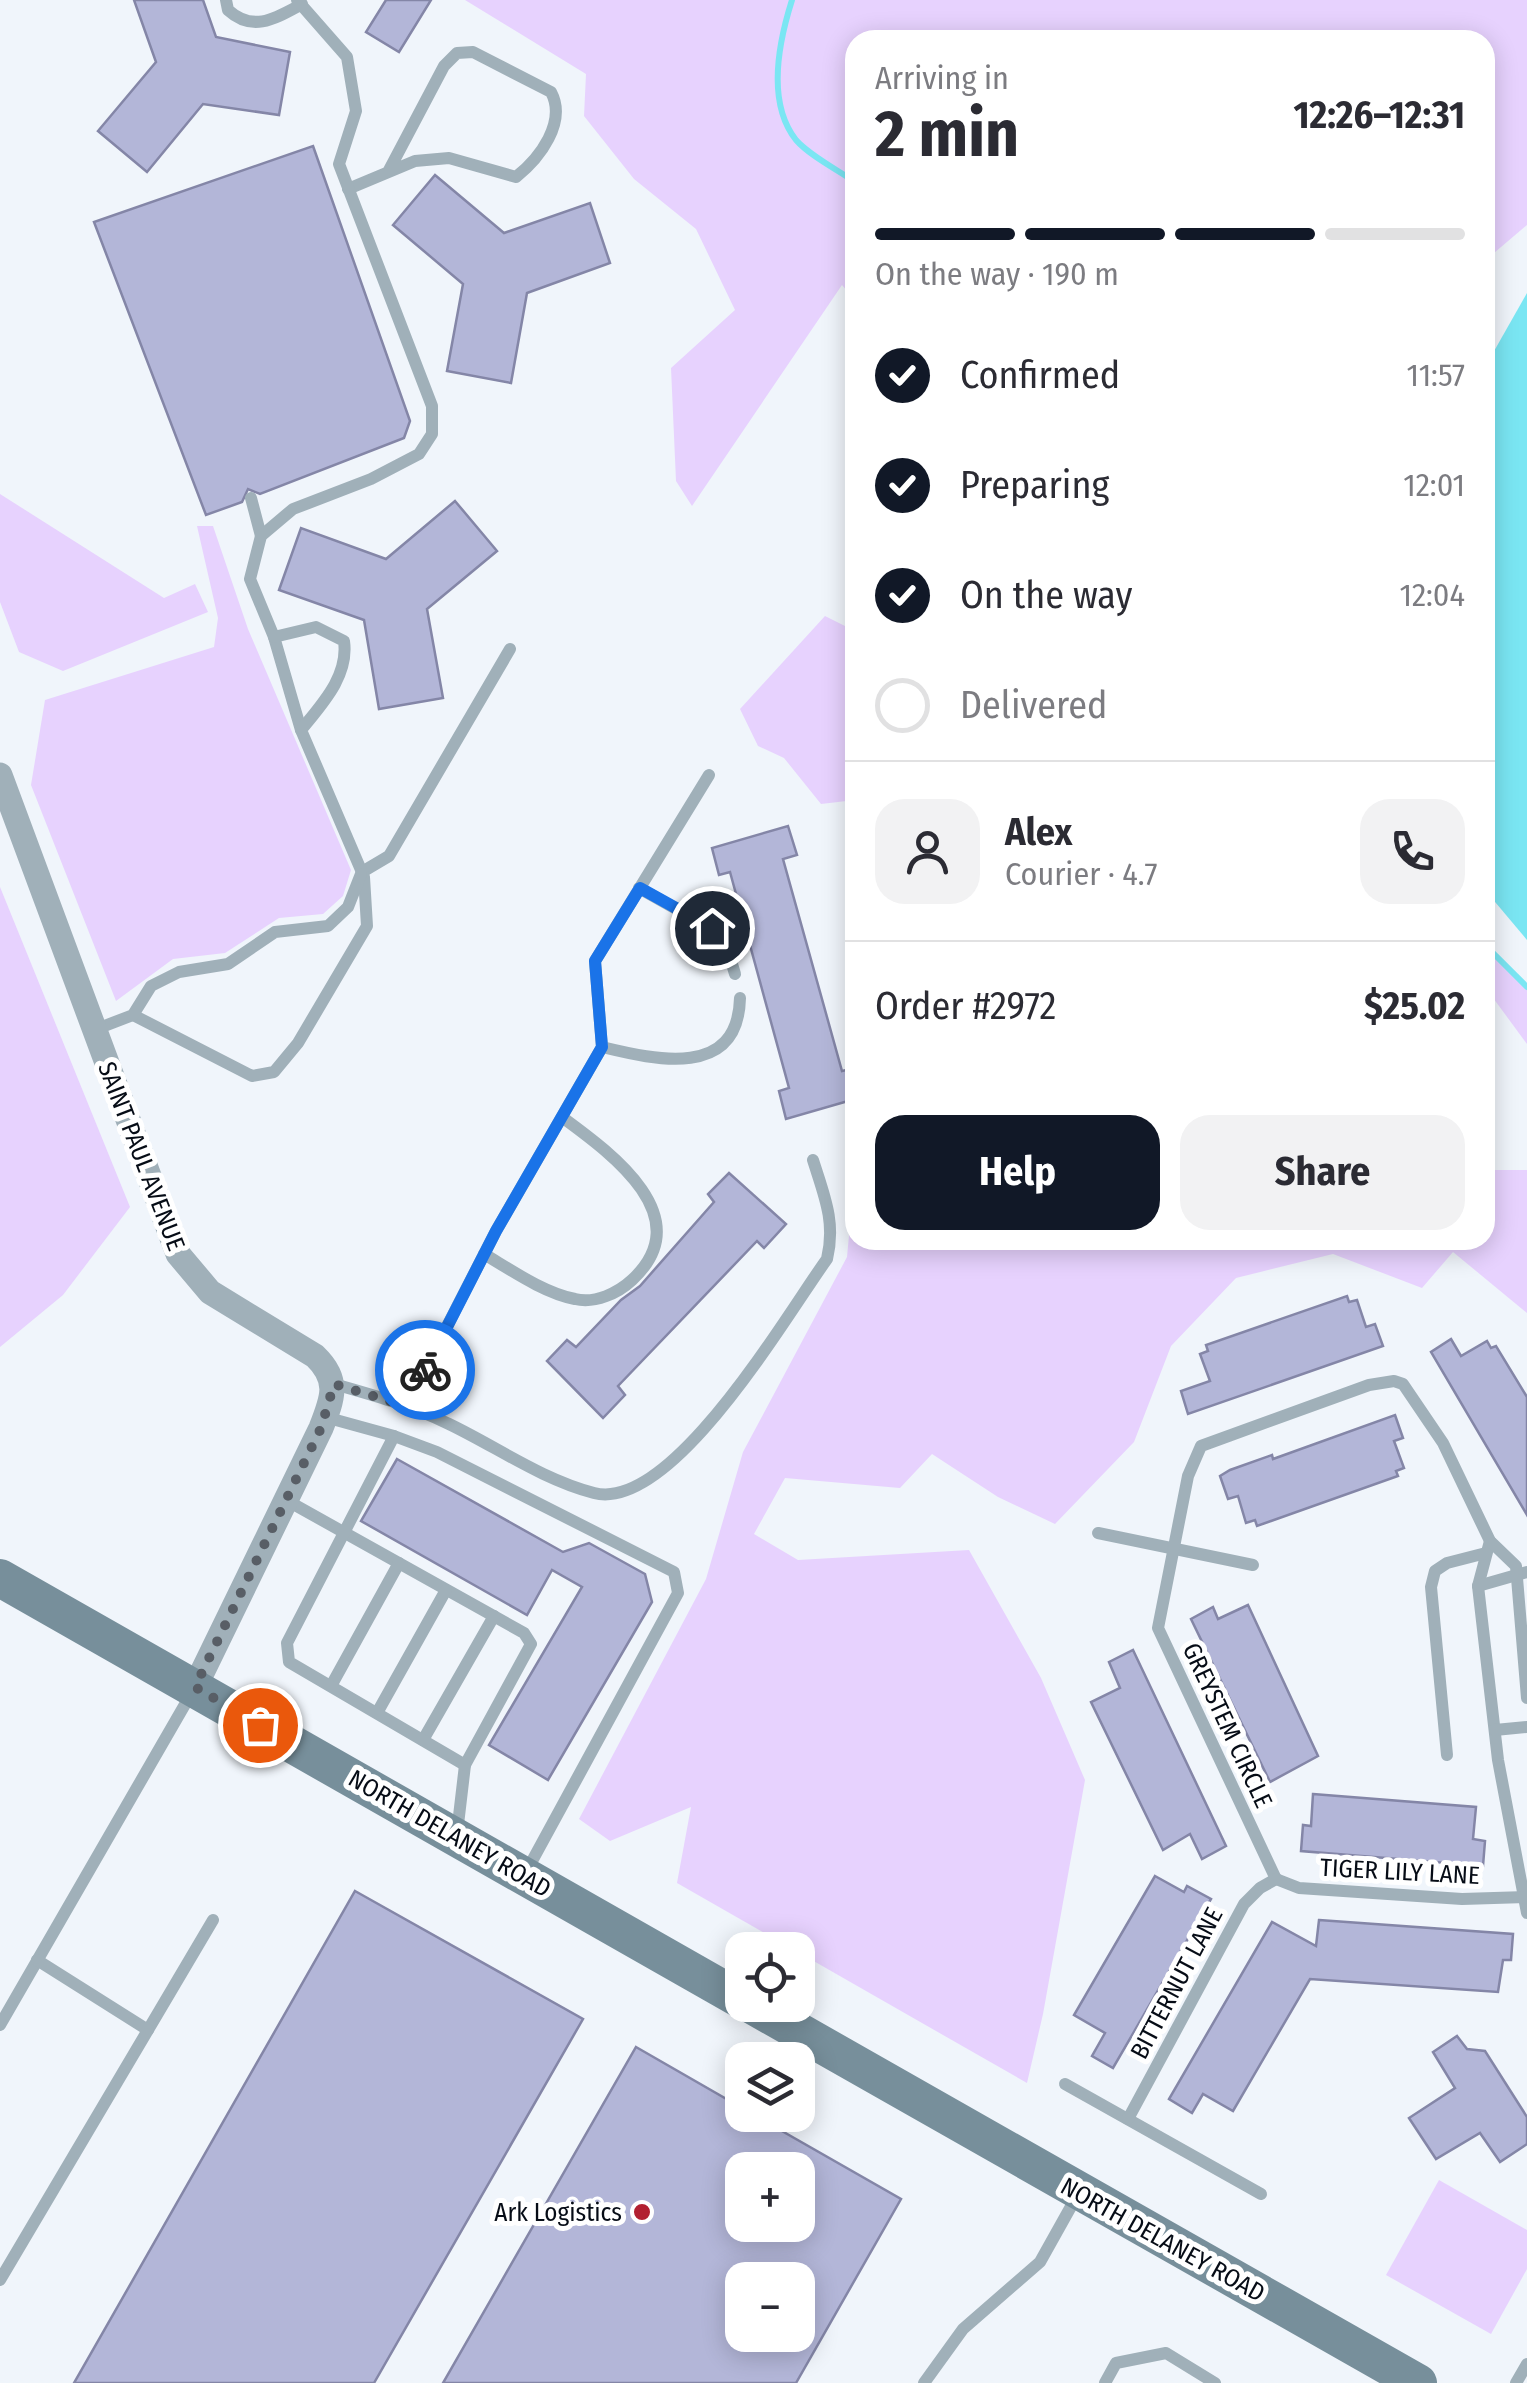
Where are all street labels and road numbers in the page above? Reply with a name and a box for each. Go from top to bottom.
street label: SAINT PAUL AVENUE [91,1058,191,1255]
street label: GREYSTEM CIRCLE [1176,1638,1278,1813]
street label: NORTH DELANEY ROAD [343,1764,556,1904]
street label: TIGER LILY LANE [1319,1853,1480,1891]
street label: BITTERNUT LANE [1124,1903,1229,2064]
street label: NORTH DELANEY ROAD [1055,2171,1270,2308]

